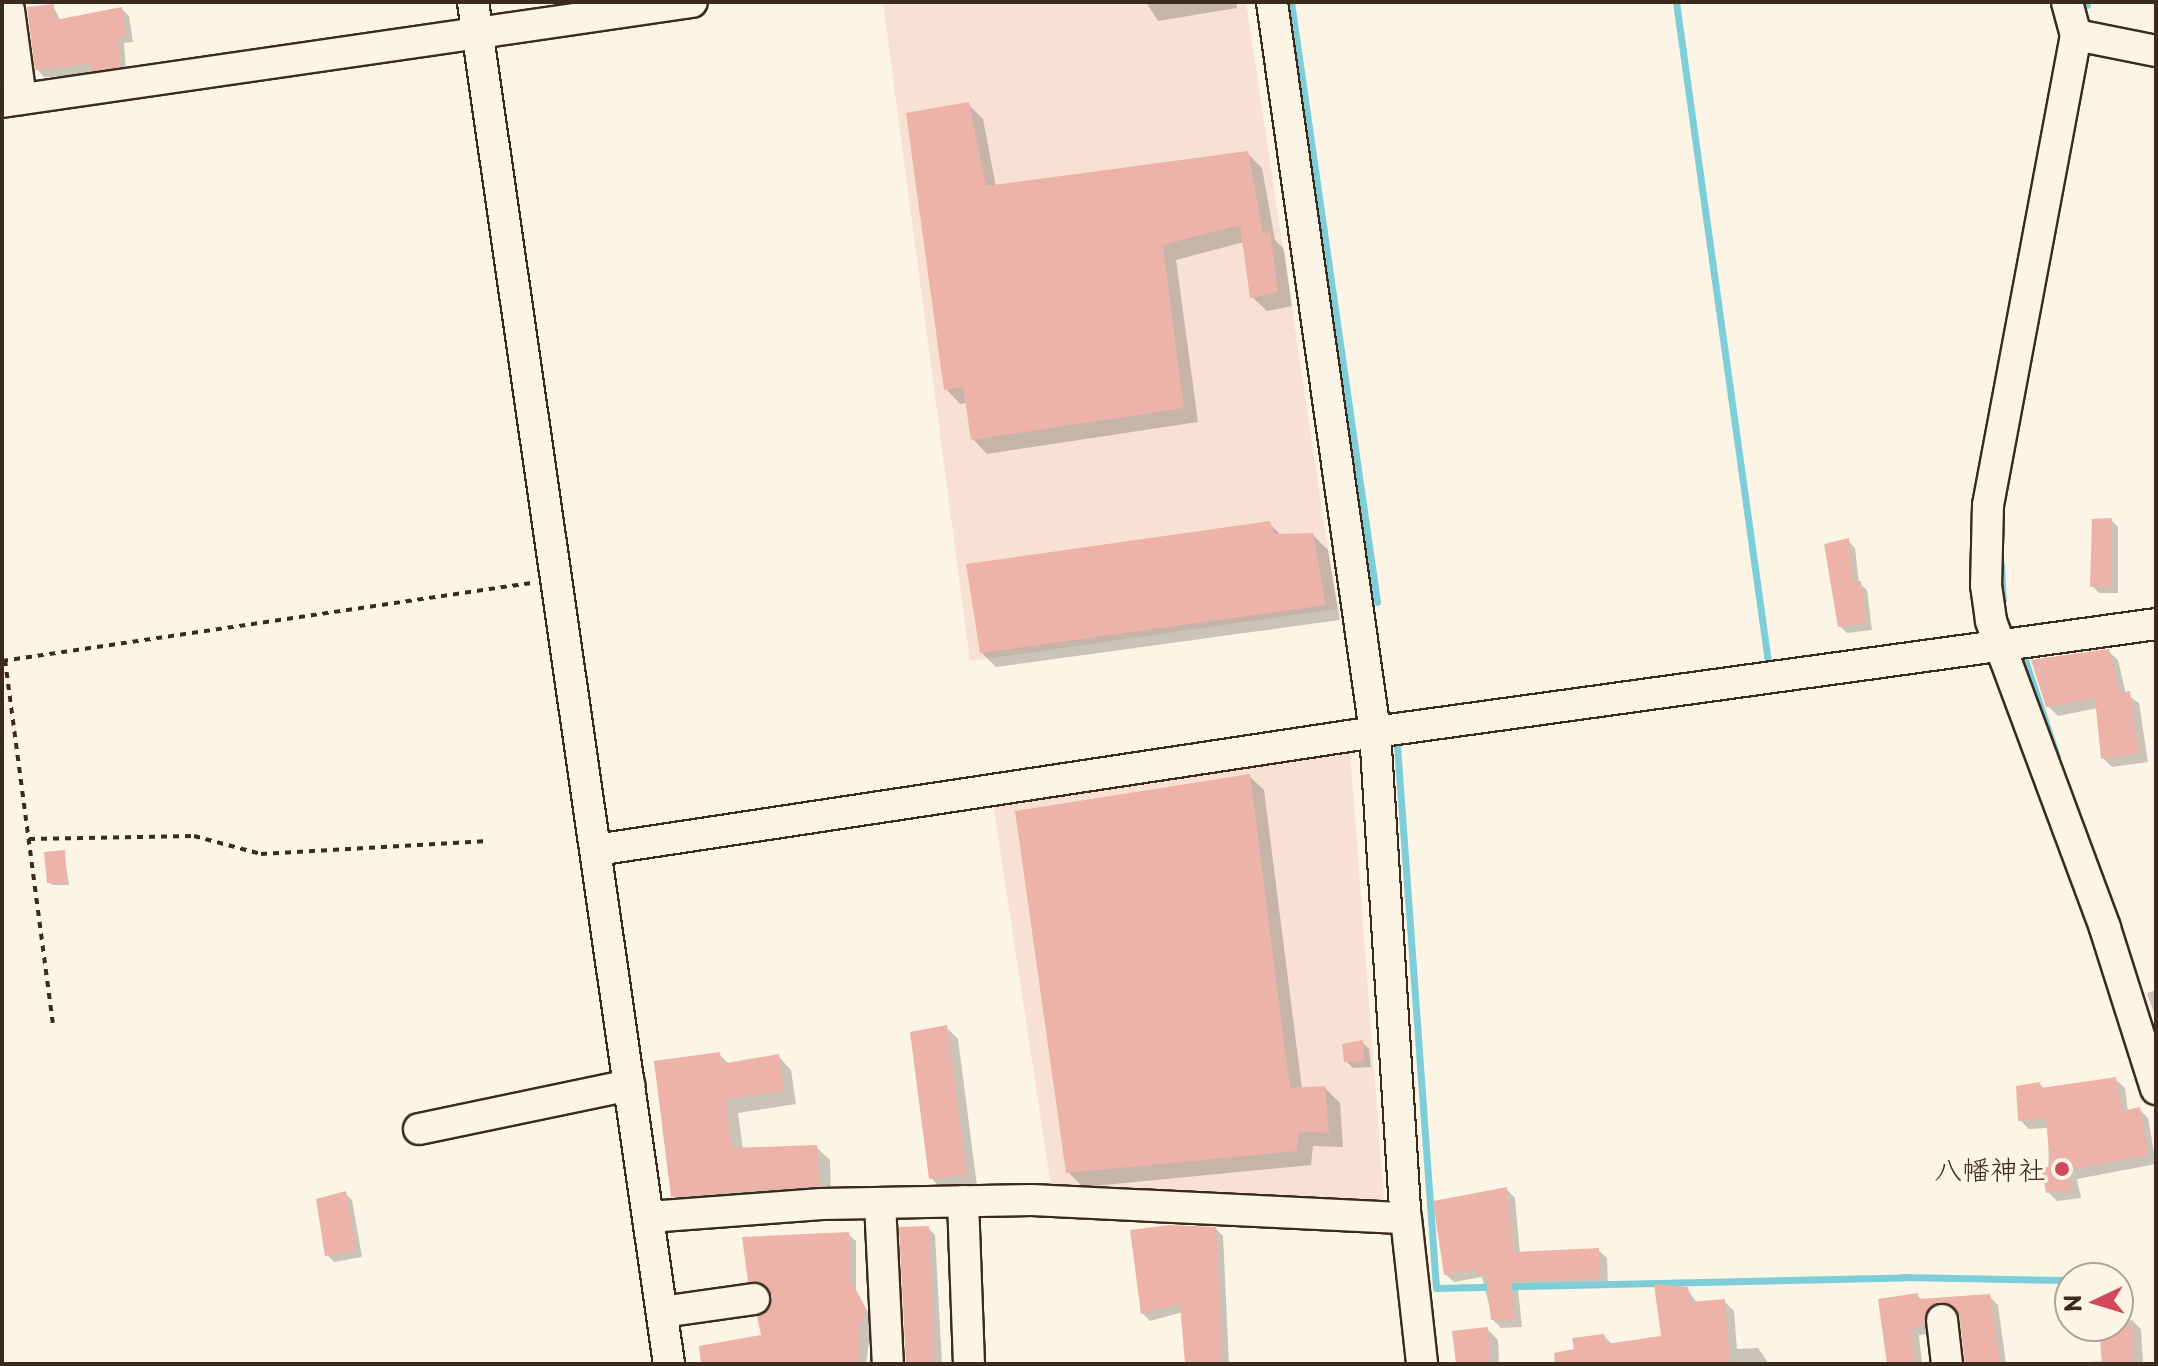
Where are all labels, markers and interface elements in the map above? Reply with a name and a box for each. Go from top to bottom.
place label: 八幡神社 [1934,1152,2046,1186]
marker: 八幡神社 [2053,1160,2071,1178]
north arrow [2054,1262,2134,1342]
text: N [2054,1294,2089,1313]

